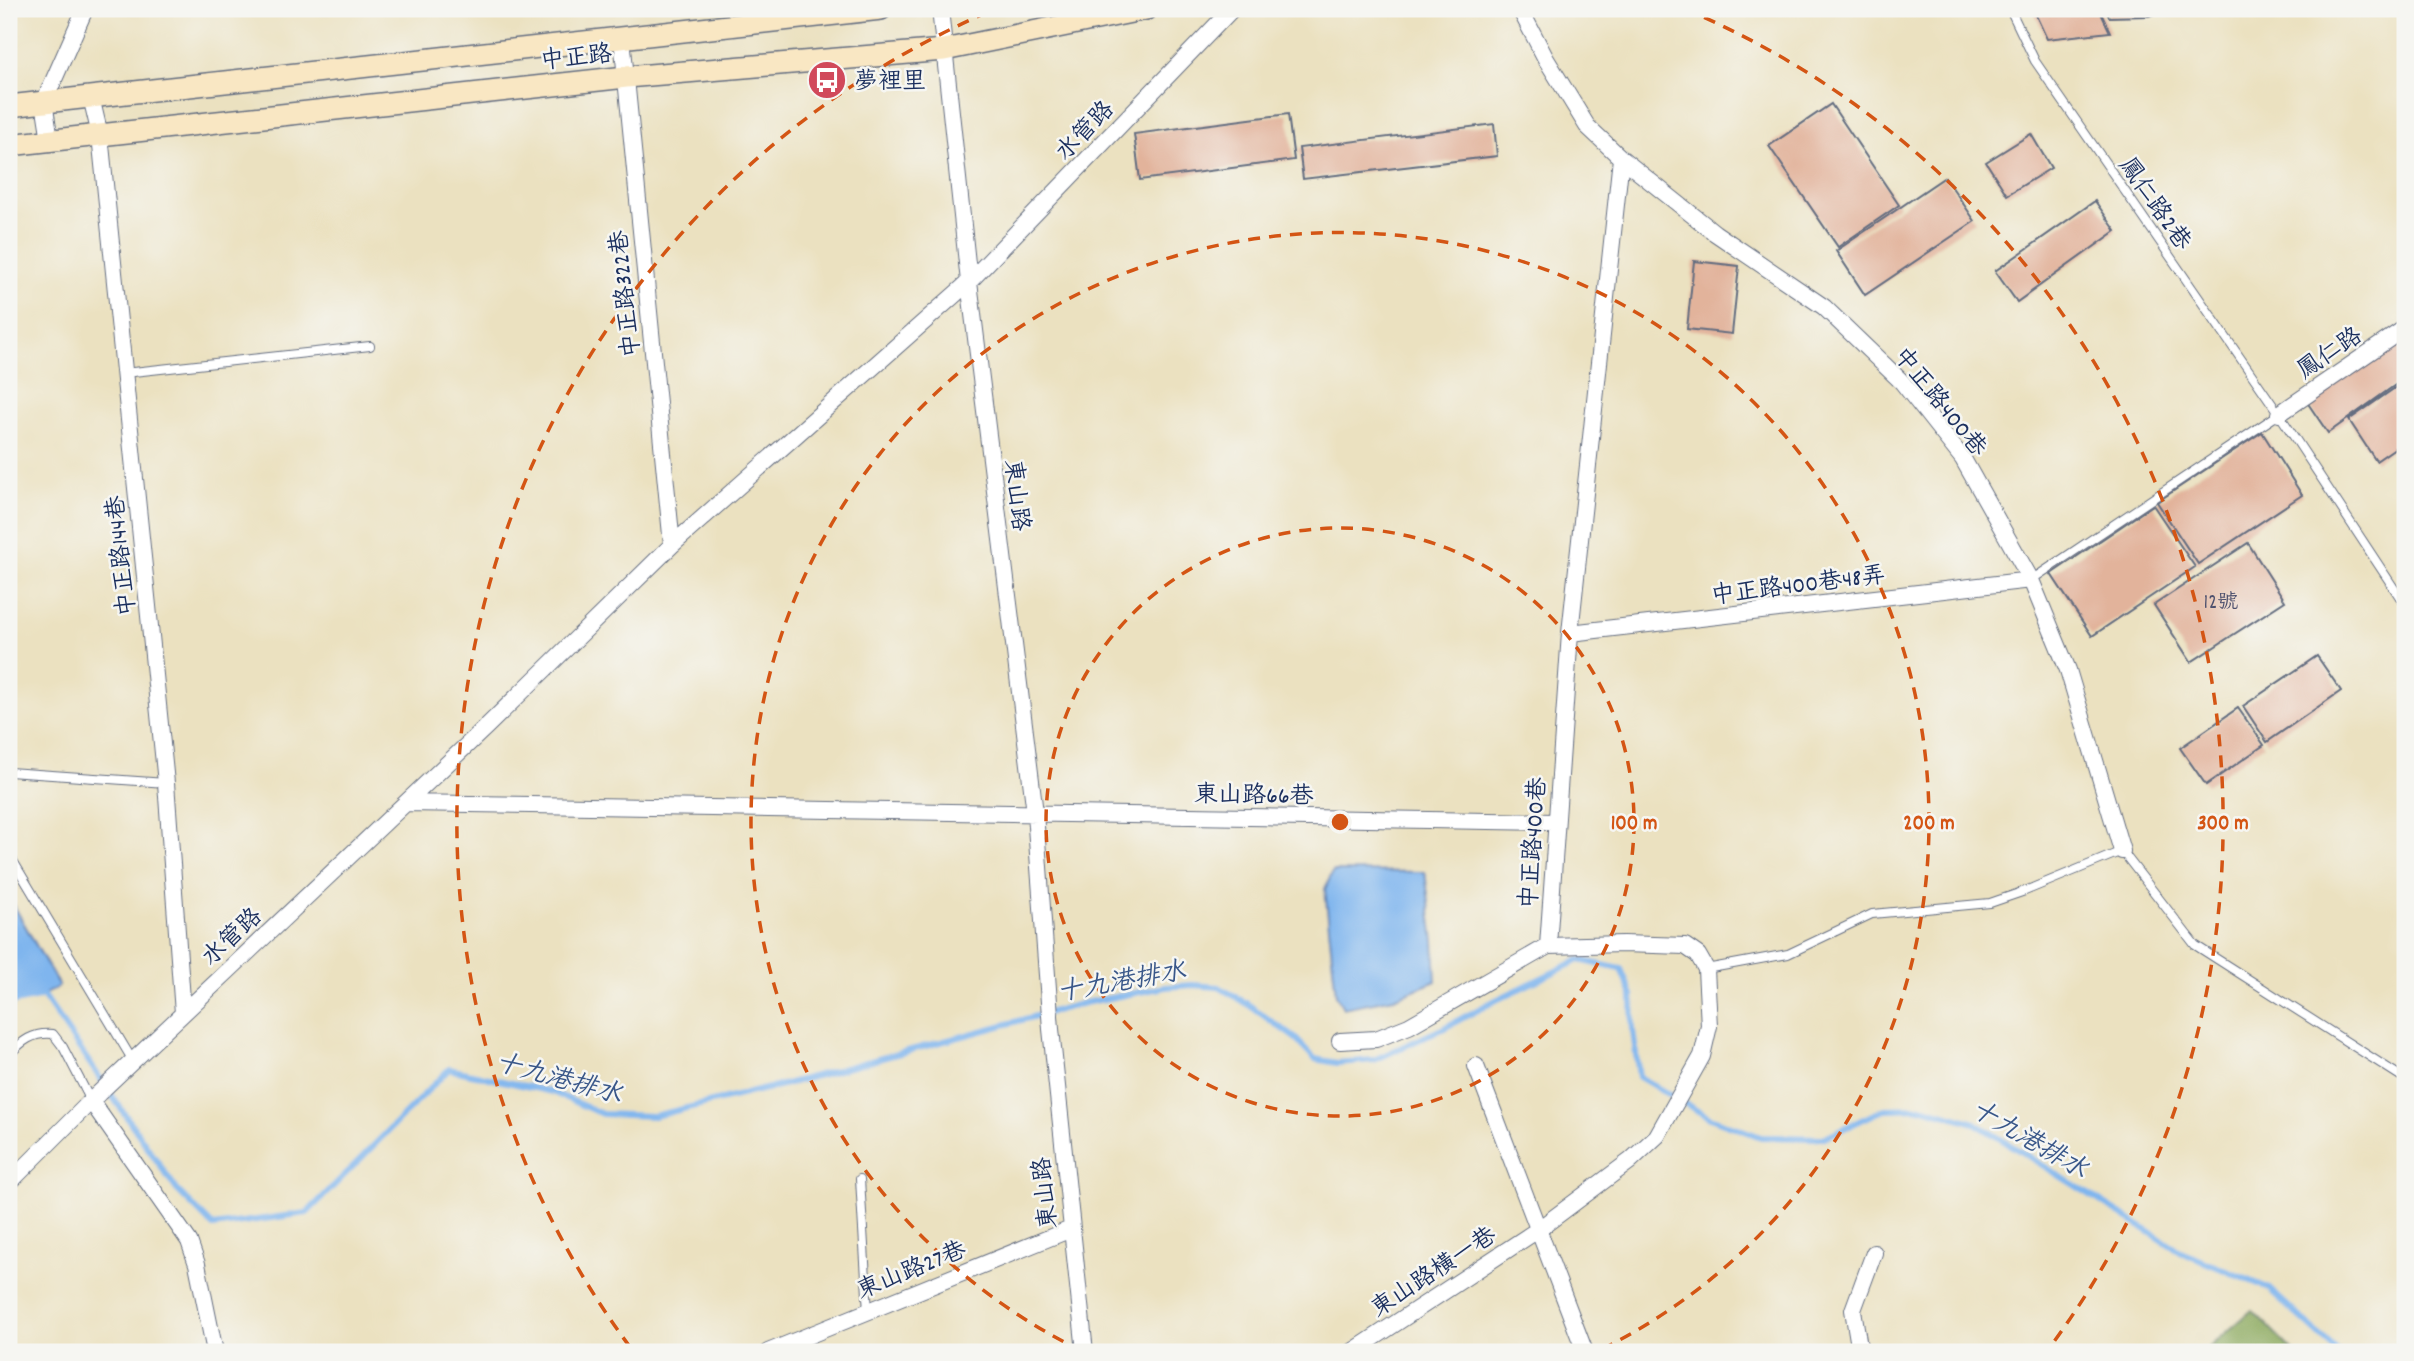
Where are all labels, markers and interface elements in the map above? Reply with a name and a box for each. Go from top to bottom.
street label: 中正路 [539,38,614,80]
bus stop icon: 夢裡里 [806,59,848,101]
place label: 夢裡里 [854,66,926,100]
street label: 水管路 [1049,94,1123,170]
street label: 鳳仁路2巷 [2109,151,2198,258]
street label: 中正路322巷 [603,228,651,359]
street label: 鳳仁路 [2291,320,2370,389]
street label: 中正路400巷 [1884,341,1993,465]
street label: 東山路 [994,458,1036,533]
street label: 中正路144巷 [100,494,146,618]
street label: 中正路400巷48弄 [1709,559,1888,615]
house number: 12號 [2204,589,2238,619]
street label: 中正路400巷 [1513,776,1557,910]
street label: 東山路66巷 [1194,779,1314,815]
centre of rings [1328,810,1352,834]
text: 100 m [1611,810,1657,840]
text: 200 m [1903,810,1955,840]
text: 300 m [2197,810,2249,840]
street label: 水管路 [195,901,271,975]
water label: 十九港排水 [1054,954,1190,1013]
water label: 十九港排水 [491,1046,627,1115]
water label: 十九港排水 [1963,1093,2095,1190]
street label: 東山路 [1026,1155,1068,1230]
street label: 東山路橫一巷 [1365,1220,1504,1327]
street label: 東山路27巷 [852,1234,972,1309]

